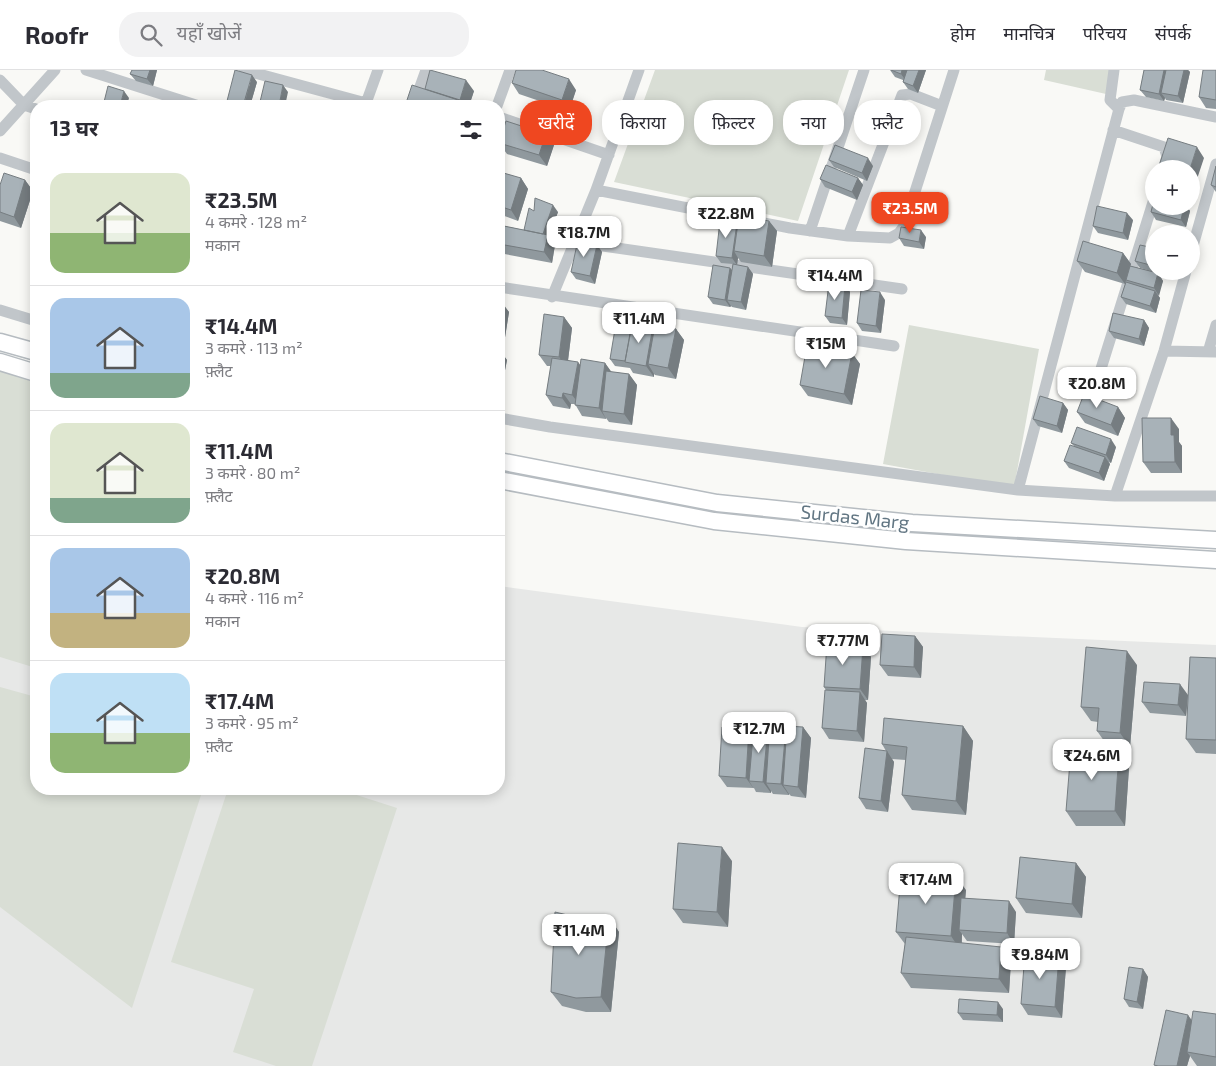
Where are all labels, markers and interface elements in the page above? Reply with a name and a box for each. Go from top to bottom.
search box [119,12,469,57]
text: Roofr [25,20,89,49]
icon: search [137,21,165,49]
text: यहाँ खोजें [177,21,241,44]
text: होम [950,22,975,44]
text: मानचित्र [1003,22,1055,44]
text: परिचय [1083,22,1127,44]
text: संपर्क [1155,22,1191,44]
chip: खरीदें [520,100,592,145]
chip: किराया [602,100,684,145]
chip: फ़िल्टर [694,100,773,145]
chip: नया [783,100,844,145]
chip: फ़्लैट [854,100,921,145]
text: 13 घर [50,115,98,140]
icon: filters [457,116,485,144]
map controls [1145,160,1200,280]
button: + [1145,160,1200,215]
text: ₹23.5M [205,187,277,212]
pin: ₹23.5M [869,191,951,234]
icon: home [90,193,150,253]
pin: ₹22.8M [685,196,767,239]
text: ₹23.5M [882,198,938,217]
text: ₹22.8M [698,203,754,222]
text: 4 कमरे · 128 m² [205,212,307,231]
pin: ₹18.7M [543,216,625,258]
text: ₹18.7M [558,222,610,241]
button: − [1145,225,1200,280]
text: मकान [205,235,240,254]
pin: ₹14.4M [794,258,876,301]
text: ₹14.4M [807,265,863,284]
pin: ₹11.4M [598,302,680,344]
text: ₹11.4M [613,308,665,327]
text: ₹14.4M [205,313,277,338]
icon: home [90,318,150,378]
pin: ₹15M [796,326,856,369]
text: ₹15M [806,333,846,352]
text: 3 कमरे · 113 m² [205,338,303,357]
text: फ़्लैट [205,361,233,380]
pin: ₹20.8M [1056,366,1138,409]
text: ₹20.8M [1068,373,1126,392]
text: ₹11.4M [205,438,273,463]
icon: home [90,443,150,503]
text: 3 कमरे · 80 m² [205,463,300,482]
text: फ़्लैट [205,486,233,505]
street label: Surdas Marg [799,499,911,534]
text: ₹20.8M [205,563,280,588]
icon: home [90,568,150,628]
text: 4 कमरे · 116 m² [205,588,304,607]
text: मकान [205,611,240,630]
pin: ₹7.77M [802,624,884,666]
text: ₹7.77M [817,630,869,649]
text: ₹17.4M [205,688,274,713]
icon: home [90,693,150,753]
pin: ₹12.7M [718,712,800,754]
text: 3 कमरे · 95 m² [205,713,299,732]
text: ₹12.7M [733,718,785,737]
text: फ़्लैट [205,736,233,755]
pin: ₹24.6M [1051,738,1133,781]
text: ₹24.6M [1064,745,1120,764]
pin: ₹17.4M [885,862,967,905]
text: ₹17.4M [900,869,952,888]
pin: ₹11.4M [538,914,620,956]
text: ₹11.4M [553,920,605,939]
pin: ₹9.84M [999,938,1081,980]
text: ₹9.84M [1011,944,1069,963]

